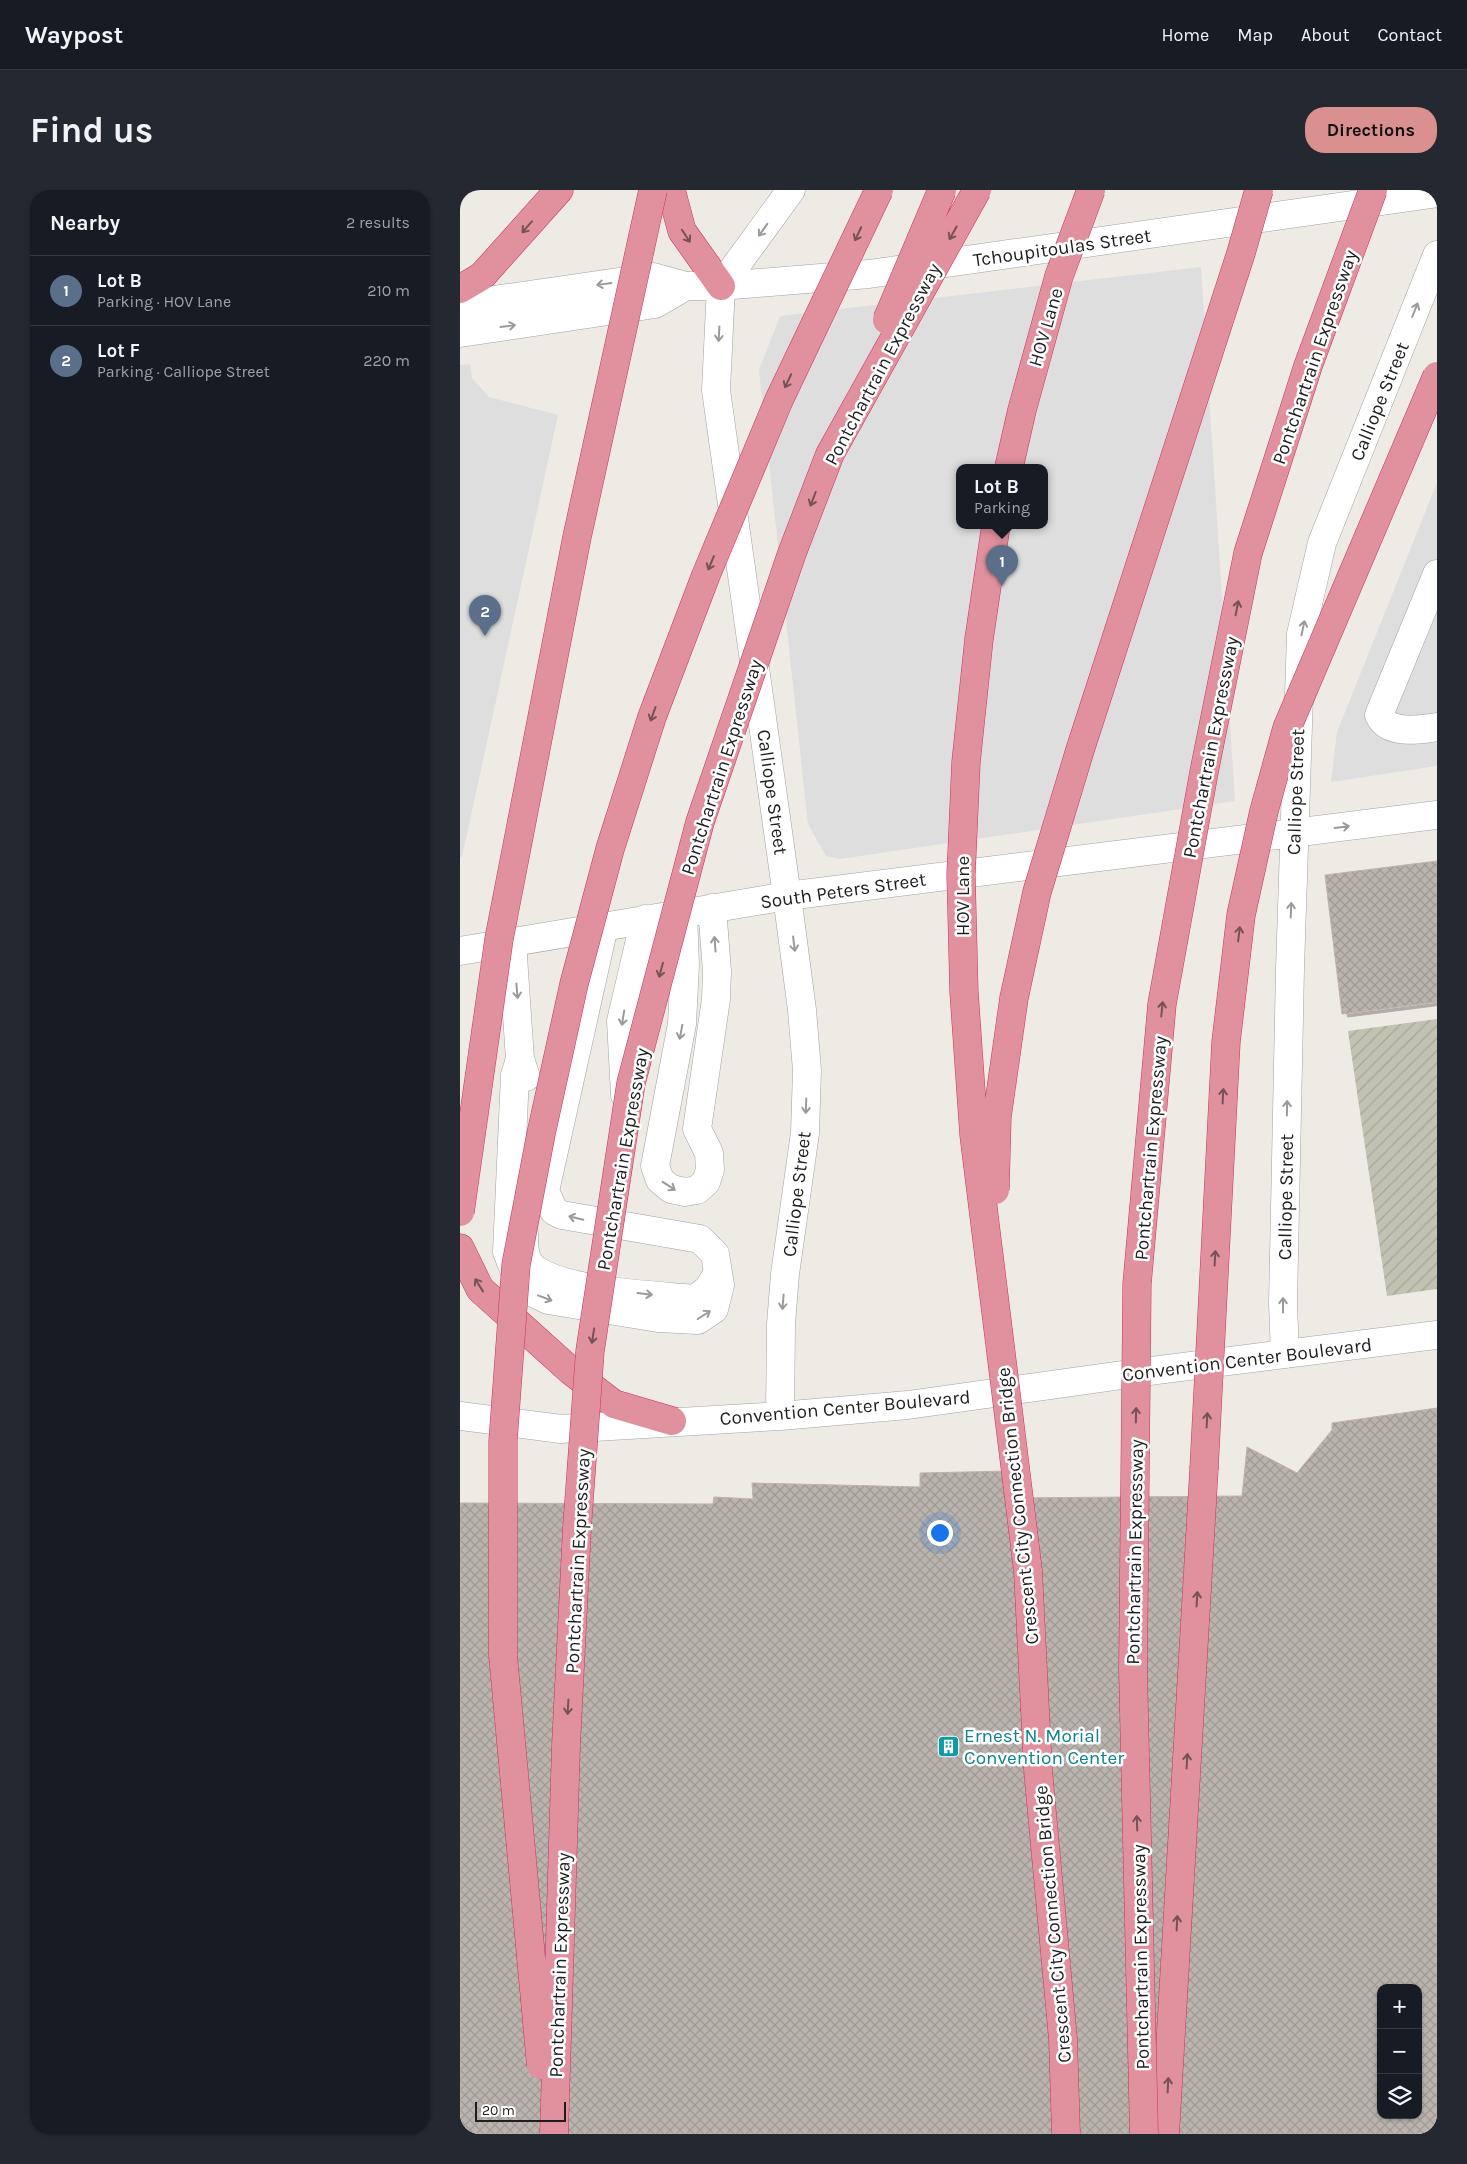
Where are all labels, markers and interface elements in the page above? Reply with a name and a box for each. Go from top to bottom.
text: Waypost [25,21,123,49]
text: Home [1161,24,1209,46]
text: Map [1237,24,1273,46]
text: About [1301,24,1350,46]
text: Contact [1378,24,1442,46]
button: Directions [1305,107,1437,153]
text: Find us [30,110,153,151]
text: Nearby [50,211,120,235]
text: 2 results [346,213,410,232]
one-way arrow [521,220,533,233]
one-way arrow [758,223,768,237]
one-way arrow [948,225,958,240]
street label: Tchoupitoulas Street [972,225,1153,271]
one-way arrow [853,226,862,241]
one-way arrow [681,229,692,243]
street label: Pontchartrain Expressway [1268,247,1362,467]
street label: Pontchartrain Expressway [820,260,946,469]
text: Lot B [97,270,142,292]
one-way arrow [596,279,612,289]
text: 1 [63,281,69,300]
text: 210 m [367,281,410,300]
street label: HOV Lane [1024,286,1068,369]
text: Parking · HOV Lane [97,292,231,311]
one-way arrow [1411,303,1420,319]
one-way arrow [500,321,516,331]
one-way arrow [714,326,723,342]
street label: Calliope Street [1346,339,1414,464]
text: Lot F [97,340,140,362]
text: 2 [61,351,71,370]
text: 220 m [363,351,410,370]
text: Parking · Calliope Street [97,362,270,381]
one-way arrow [783,373,792,388]
popup [956,464,1048,529]
text: Lot B [974,476,1019,498]
one-way arrow [808,491,817,506]
text: Parking [974,498,1030,517]
pin: 1 [986,545,1018,586]
one-way arrow [705,555,714,570]
pin: 2 [469,595,501,636]
one-way arrow [1232,601,1242,617]
one-way arrow [1298,620,1308,636]
street label: Pontchartrain Expressway [1179,634,1243,860]
street label: Pontchartrain Expressway [677,657,767,878]
one-way arrow [648,706,657,722]
street label: Calliope Street [752,728,792,856]
street label: Calliope Street [1283,729,1309,856]
one-way arrow [1334,822,1350,832]
street label: HOV Lane [952,856,974,936]
street label: South Peters Street [759,868,927,914]
one-way arrow [1287,902,1296,918]
one-way arrow [1234,926,1244,942]
one-way arrow [711,936,720,952]
one-way arrow [789,936,799,952]
one-way arrow [655,961,665,977]
one-way arrow [512,983,521,999]
one-way arrow [1157,1001,1167,1017]
one-way arrow [618,1010,628,1026]
one-way arrow [675,1023,685,1039]
street label: Pontchartrain Expressway [1130,1035,1172,1261]
street label: Pontchartrain Expressway [593,1046,653,1272]
one-way arrow [1218,1088,1228,1104]
one-way arrow [801,1097,811,1113]
one-way arrow [1282,1100,1292,1116]
street label: Calliope Street [778,1130,816,1258]
street label: Calliope Street [1274,1134,1298,1260]
one-way arrow [662,1180,676,1191]
one-way arrow [568,1213,584,1223]
one-way arrow [1210,1250,1219,1266]
one-way arrow [474,1279,484,1293]
one-way arrow [637,1289,653,1299]
one-way arrow [537,1294,552,1303]
one-way arrow [778,1294,788,1310]
one-way arrow [1278,1297,1288,1314]
one-way arrow [697,1310,711,1321]
one-way arrow [587,1327,597,1343]
street label: Convention Center Boulevard [1121,1334,1373,1386]
street label: Crescent City Connection Bridge [992,1366,1043,1646]
street label: Convention Center Boulevard [719,1386,971,1430]
one-way arrow [1131,1408,1141,1424]
one-way arrow [1202,1413,1211,1429]
street label: Pontchartrain Expressway [1122,1439,1148,1665]
street label: Pontchartrain Expressway [561,1448,595,1674]
your location [927,1520,953,1546]
one-way arrow [1192,1591,1201,1607]
one-way arrow [563,1699,572,1715]
place label: Ernest N. Morial Convention Center [964,1725,1124,1769]
building icon: Ernest N. Morial Convention Center [936,1734,960,1758]
one-way arrow [1182,1753,1191,1769]
street label: Crescent City Connection Bridge [1030,1784,1076,2064]
one-way arrow [1132,1815,1141,1831]
street label: Pontchartrain Expressway [1128,1844,1154,2070]
street label: Pontchartrain Expressway [545,1852,575,2078]
one-way arrow [1173,1915,1182,1931]
map controls [1377,1984,1422,2119]
button: + [1377,1984,1422,2029]
button: − [1377,2029,1422,2074]
button: layers [1377,2074,1422,2119]
one-way arrow [1163,2078,1172,2094]
scale bar [475,2099,566,2122]
text: 20 m [482,2102,515,2119]

